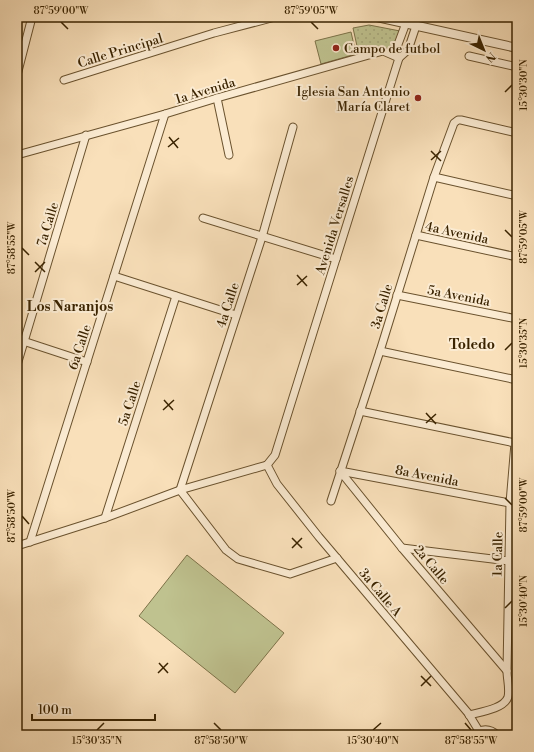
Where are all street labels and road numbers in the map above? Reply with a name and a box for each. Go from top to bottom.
street label: Calle Principal [76,30,165,71]
street label: 1a Avenida [173,74,238,108]
street label: Avenida Versalles [312,174,358,278]
street label: 7a Calle [34,200,62,248]
street label: 4a Avenida [424,218,490,248]
street label: 4a Calle [213,280,243,330]
street label: 3a Calle [368,281,396,331]
street label: 5a Avenida [426,282,492,310]
street label: 6a Calle [65,322,95,372]
street label: 5a Calle [115,378,145,428]
street label: 8a Avenida [394,462,460,490]
street label: 1a Calle [490,531,506,576]
street label: 2a Calle [410,542,453,588]
street label: 3a Calle A [356,565,406,621]

